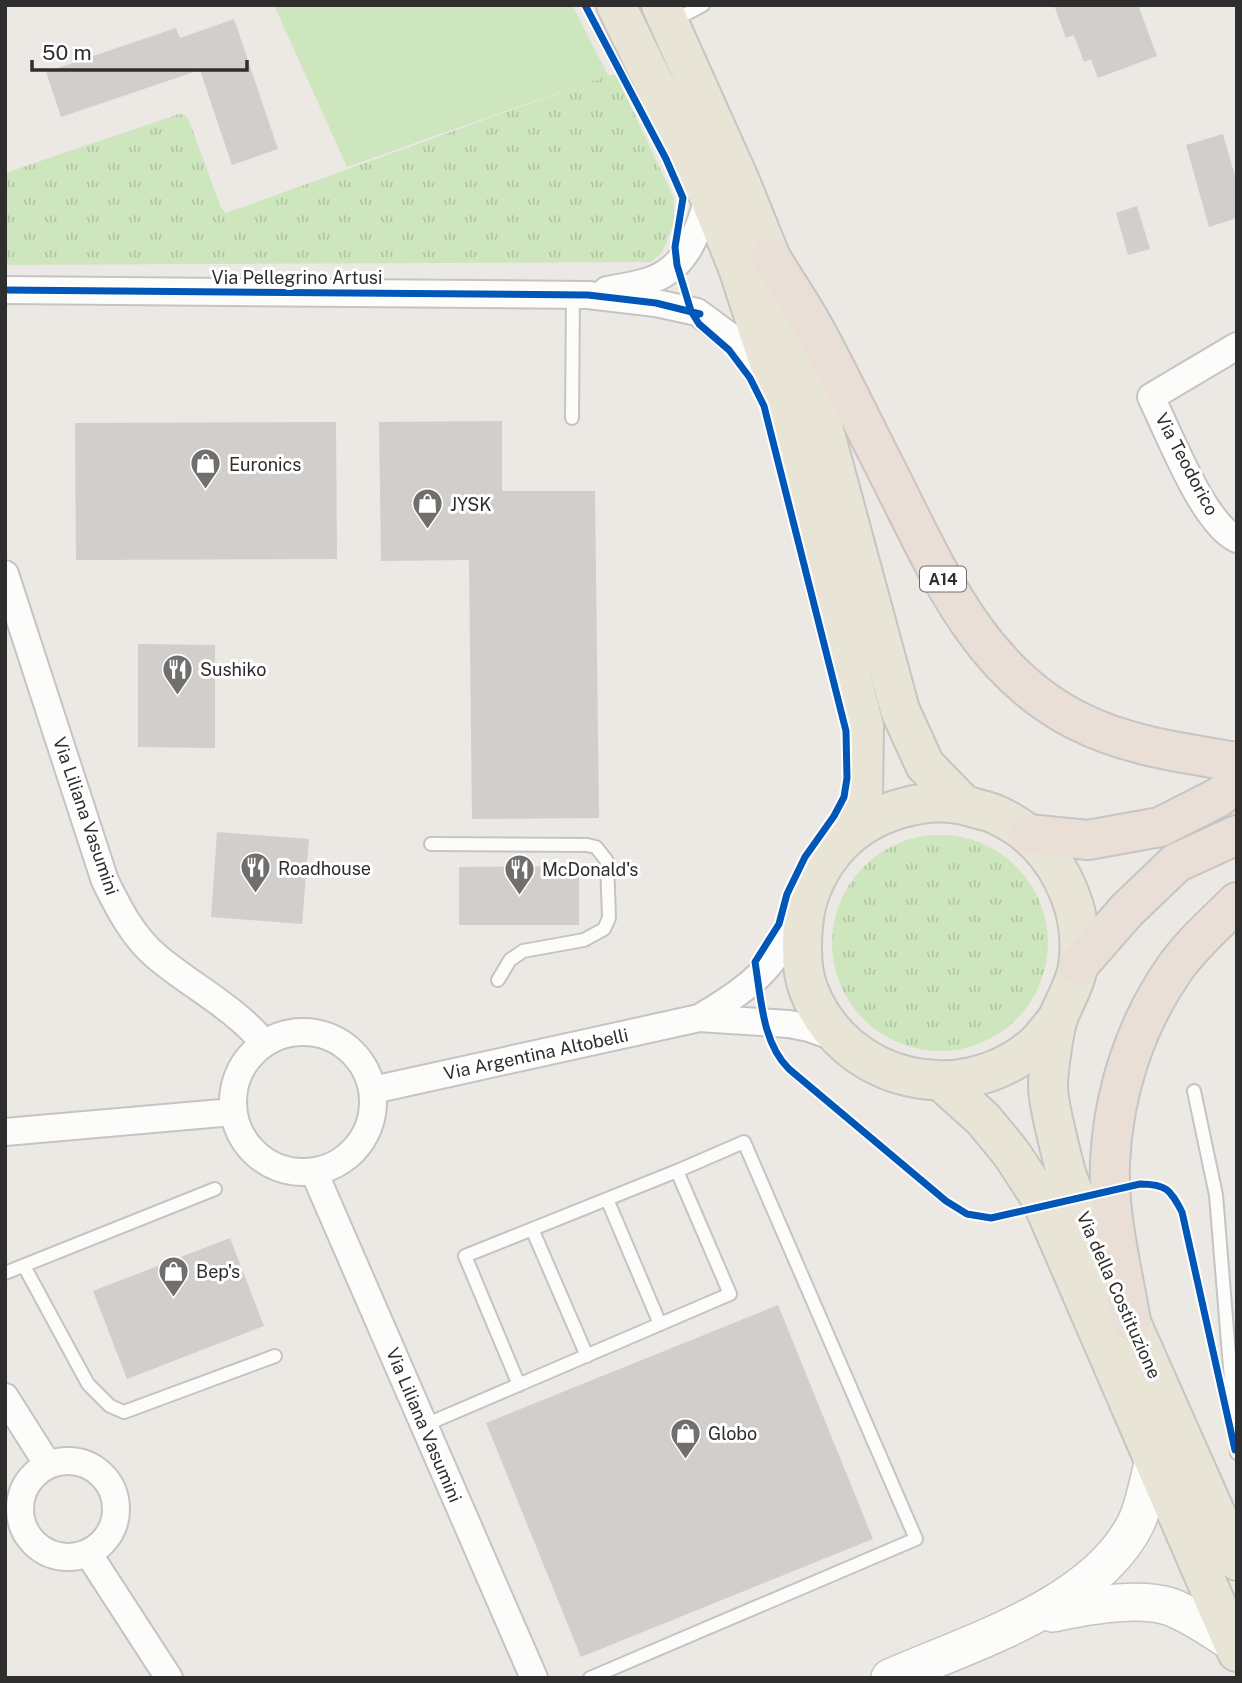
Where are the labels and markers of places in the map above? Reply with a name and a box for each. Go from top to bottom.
shop icon: Euronics [189,447,223,491]
place label: Euronics [229,454,301,475]
shop icon: JYSK [410,487,444,531]
place label: JYSK [450,494,491,515]
restaurant icon: Sushiko [160,652,194,696]
place label: Sushiko [200,659,266,680]
restaurant icon: Roadhouse [238,851,272,895]
restaurant icon: McDonald's [502,852,536,896]
place label: Roadhouse [278,858,371,879]
place label: McDonald's [542,859,638,880]
shop icon: Bep's [156,1254,190,1298]
place label: Bep's [196,1261,240,1282]
shop icon: Globo [668,1416,702,1460]
place label: Globo [708,1423,757,1444]

